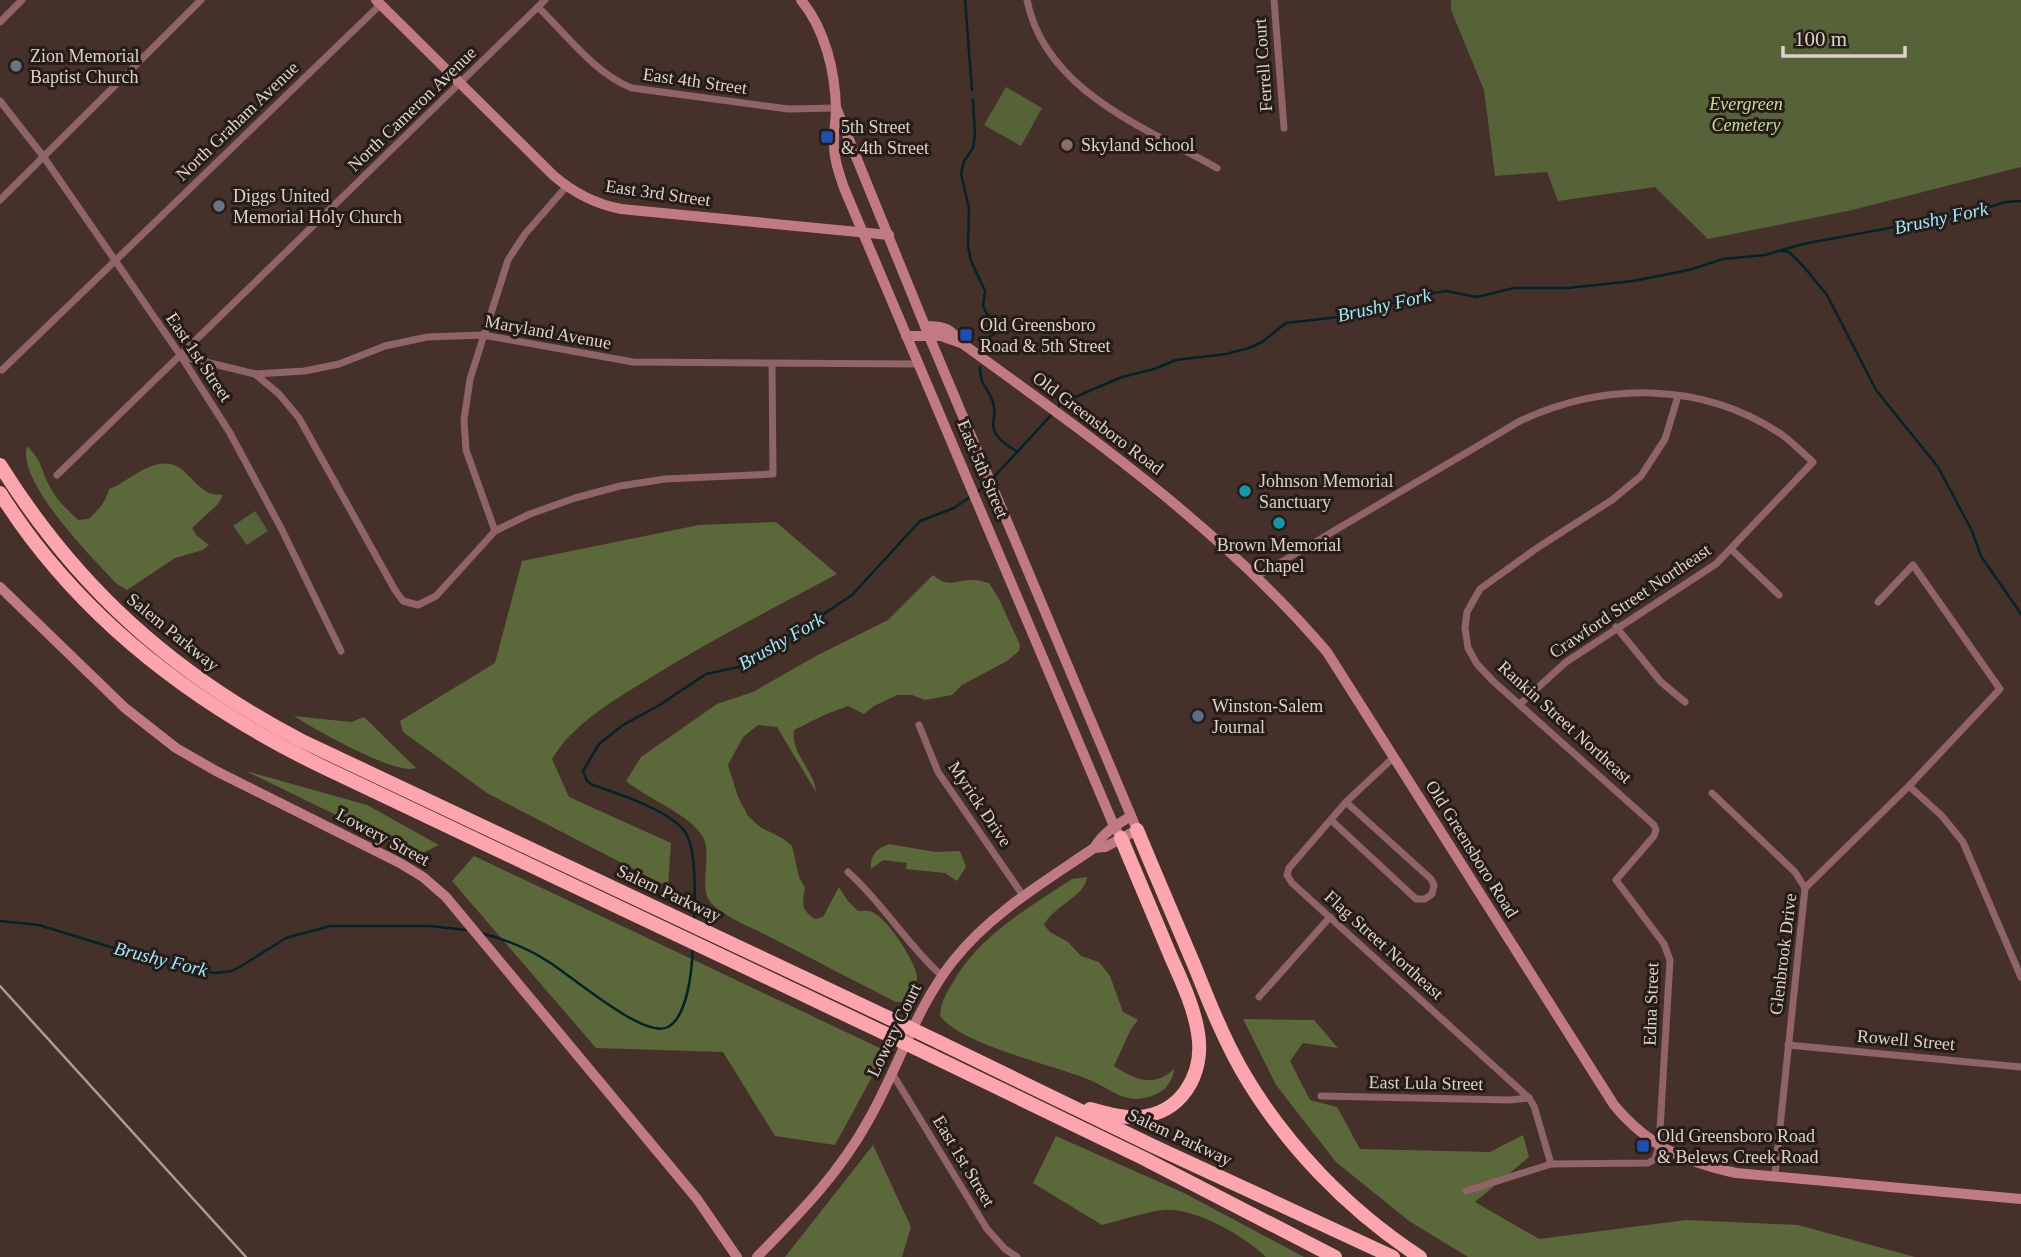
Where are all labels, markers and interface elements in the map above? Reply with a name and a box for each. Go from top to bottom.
scale bar [1783,14,1906,58]
street label: Ferrell Court [1250,18,1276,112]
text: 100 m [1794,27,1847,51]
street label: North Cameron Avenue [344,43,480,175]
place label: Zion Memorial Baptist Church [30,46,139,87]
street label: North Graham Avenue [172,57,302,185]
marker: Zion Memorial Baptist Church [8,58,24,74]
street label: East 4th Street [642,64,748,98]
park label: Evergreen Cemetery [1708,94,1783,135]
place label: 5th Street & 4th Street [841,117,929,158]
marker: 5th Street & 4th Street [819,129,835,145]
place label: Skyland School [1081,135,1195,155]
marker: Skyland School [1059,137,1075,153]
street label: East 3rd Street [604,176,712,210]
place label: Diggs United Memorial Holy Church [233,186,402,227]
marker: Diggs United Memorial Holy Church [211,198,227,214]
water label: Brushy Fork [1892,198,1990,238]
water label: Brushy Fork [1335,284,1433,326]
street label: East 1st Street [162,309,236,405]
street label: Maryland Avenue [483,311,613,353]
place label: Old Greensboro Road & 5th Street [980,315,1110,356]
marker: Old Greensboro Road & 5th Street [958,327,974,343]
street label: Old Greensboro Road [1029,367,1167,479]
street label: East 5th Street [953,417,1013,521]
place label: Johnson Memorial Sanctuary [1259,471,1394,512]
marker: Johnson Memorial Sanctuary [1237,483,1253,499]
marker: Brown Memorial Chapel [1271,515,1287,531]
place label: Brown Memorial Chapel [1217,535,1341,576]
street label: Crawford Street Northeast [1546,540,1714,662]
street label: Salem Parkway [123,589,223,675]
water label: Brushy Fork [734,608,828,674]
street label: Rankin Street Northeast [1494,657,1636,787]
place label: Winston-Salem Journal [1212,696,1323,737]
marker: Winston-Salem Journal [1190,708,1206,724]
street label: Myrick Drive [944,758,1016,850]
street label: Old Greensboro Road [1422,777,1522,921]
street label: Lowery Street [333,804,433,870]
street label: Salem Parkway [614,860,724,926]
street label: Flag Street Northeast [1320,886,1448,1004]
street label: Glenbrook Drive [1766,892,1800,1016]
water label: Brushy Fork [112,937,210,981]
street label: Edna Street [1640,962,1662,1046]
street label: Lowery Court [863,980,925,1080]
street label: Rowell Street [1856,1026,1956,1054]
street label: East Lula Street [1368,1072,1484,1094]
street label: Salem Parkway [1125,1104,1235,1170]
street label: East 1st Street [929,1112,999,1210]
place label: Old Greensboro Road & Belews Creek Road [1657,1126,1818,1167]
marker: Old Greensboro Road & Belews Creek Road [1635,1138,1651,1154]

